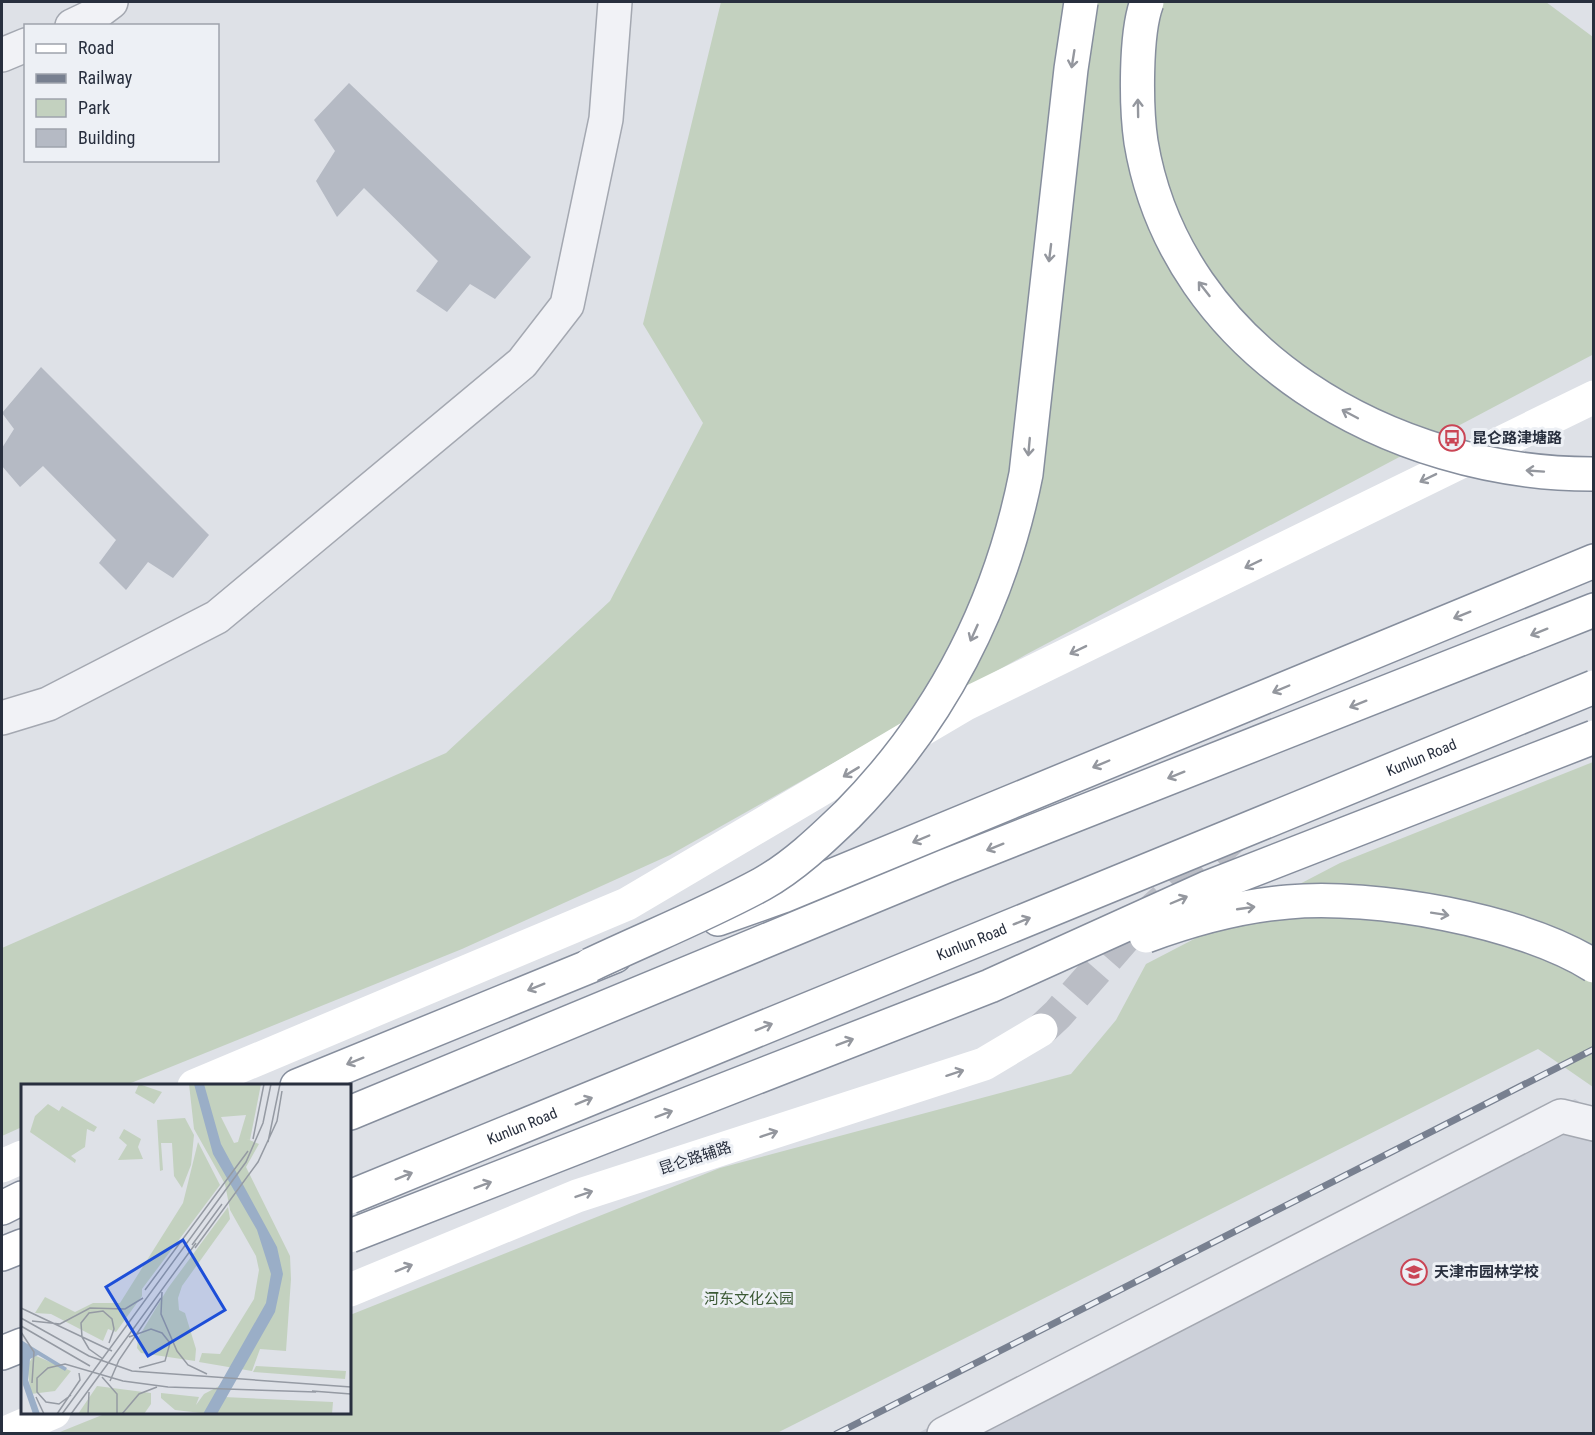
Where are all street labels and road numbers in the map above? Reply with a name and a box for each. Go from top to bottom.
street label: Kunlun Road [1384,735,1459,780]
street label: Kunlun Road [934,920,1009,964]
street label: Kunlun Road [484,1104,560,1149]
street label: 昆仑路辅路 [657,1138,733,1178]

